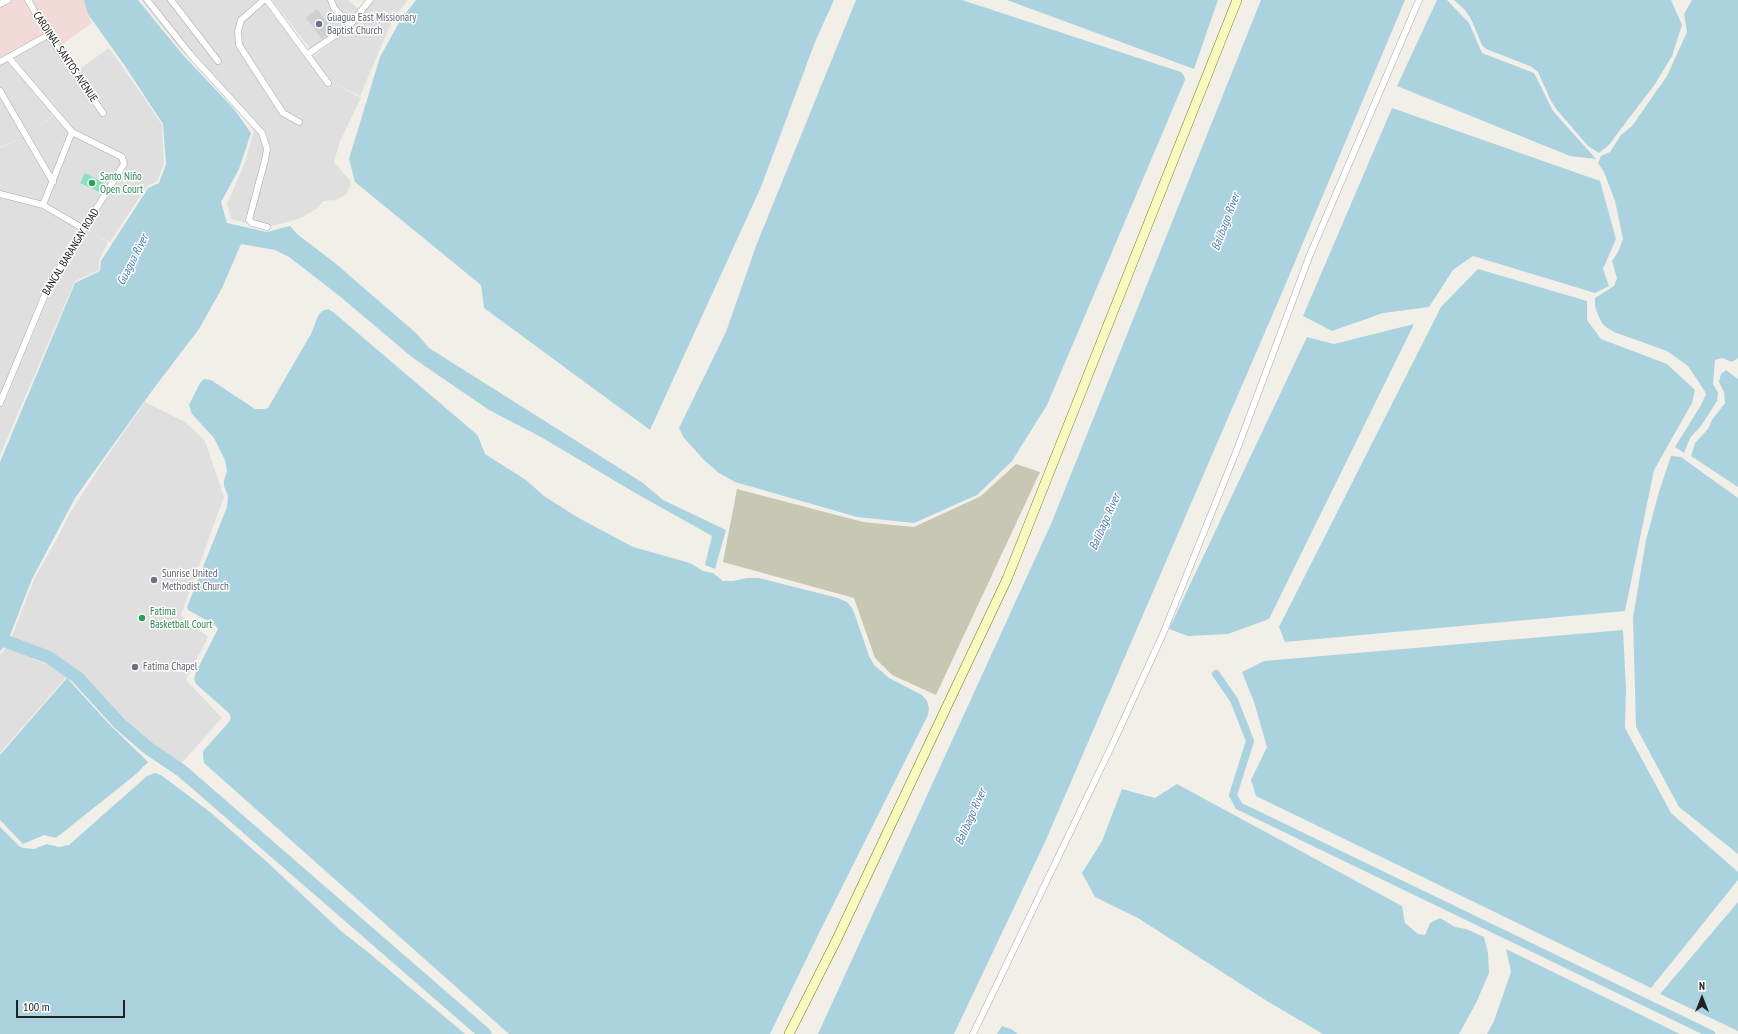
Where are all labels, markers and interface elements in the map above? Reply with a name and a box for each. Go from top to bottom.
street label: CARDINAL SANTOS AVENUE [30,9,100,105]
place label: Guagua East Missionary Baptist Church [327,11,416,37]
marker: Guagua East Missionary Baptist Church [314,19,324,29]
place label: Santo Niño Open Court [100,170,143,196]
marker: Santo Niño Open Court [87,178,97,188]
water label: Balibago River [1209,191,1243,253]
street label: BANCAL BARANGAY ROAD [40,206,102,298]
water label: Guagua River [114,232,152,288]
water label: Balibago River [1086,492,1124,552]
place label: Sunrise United Methodist Church [162,567,229,593]
marker: Sunrise United Methodist Church [149,575,159,585]
place label: Fatima Basketball Court [150,605,212,631]
marker: Fatima Basketball Court [137,613,147,623]
place label: Fatima Chapel [143,660,197,674]
marker: Fatima Chapel [130,662,140,672]
water label: Balibago River [952,787,990,847]
north arrow [1682,978,1722,1018]
text: N [1699,979,1705,993]
scale bar [18,992,127,1018]
text: 100 m [23,999,50,1014]

